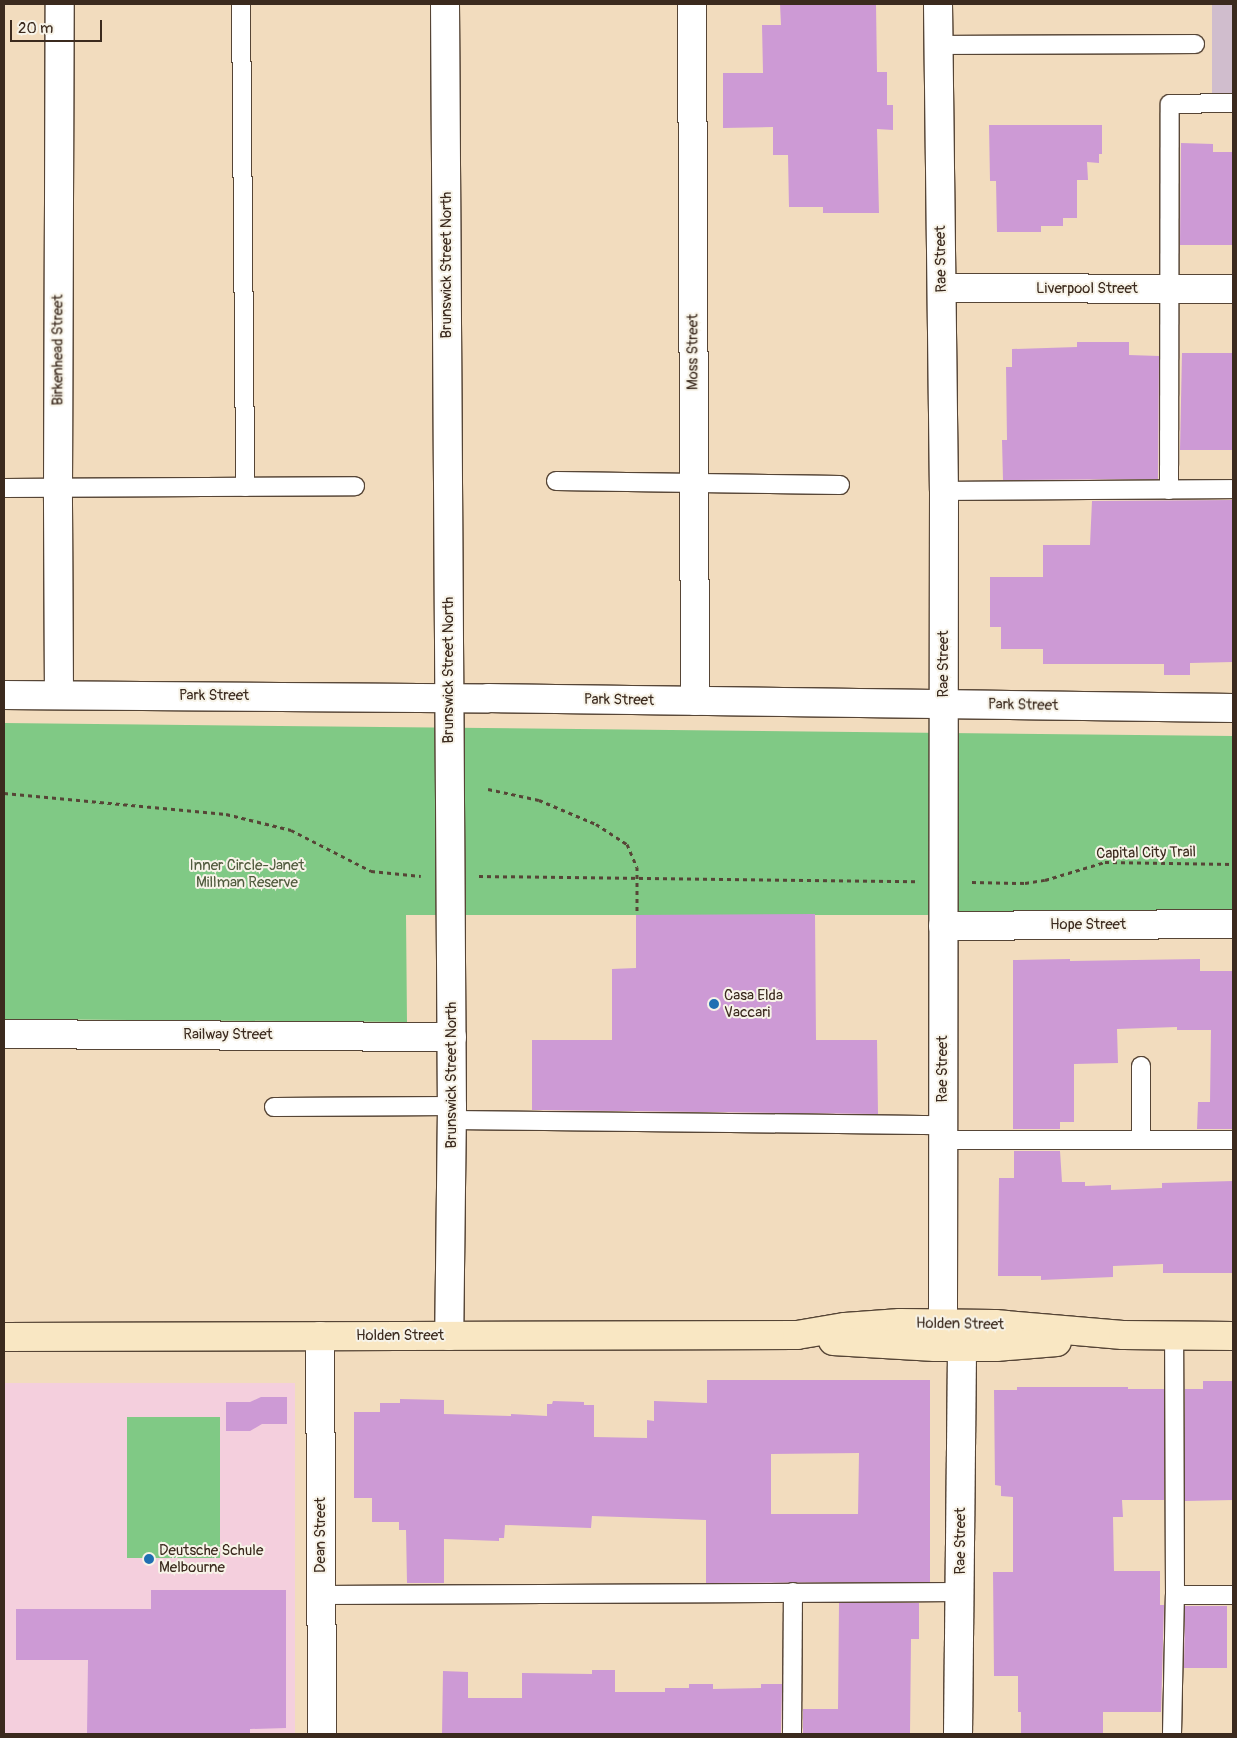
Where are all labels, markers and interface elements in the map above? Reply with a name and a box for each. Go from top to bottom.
scale bar [12,10,105,42]
text: 20 m [18,19,53,38]
street label: Brunswick Street North [438,192,456,338]
street label: Rae Street [931,225,951,293]
street label: Liverpool Street [1036,280,1138,298]
street label: Birkenhead Street [49,294,67,406]
street label: Moss Street [684,314,702,390]
street label: Brunswick Street North [440,597,458,743]
street label: Rae Street [935,631,953,697]
street label: Park Street [179,687,249,705]
street label: Park Street [584,690,654,710]
street label: Park Street [988,695,1058,715]
street label: Capital City Trail [1096,843,1196,863]
park label: Inner Circle-Janet Millman Reserve [189,856,305,891]
street label: Hope Street [1050,916,1126,934]
place label: Casa Elda Vaccari [724,986,783,1021]
marker: Casa Elda Vaccari [708,998,720,1010]
street label: Brunswick Street North [443,1002,461,1148]
street label: Railway Street [183,1026,273,1044]
street label: Rae Street [934,1036,952,1102]
street label: Holden Street [916,1314,1004,1334]
street label: Holden Street [356,1327,444,1345]
street label: Dean Street [312,1497,330,1573]
street label: Rae Street [952,1508,970,1574]
place label: Deutsche Schule Melbourne [159,1541,263,1576]
marker: Deutsche Schule Melbourne [143,1553,155,1565]

